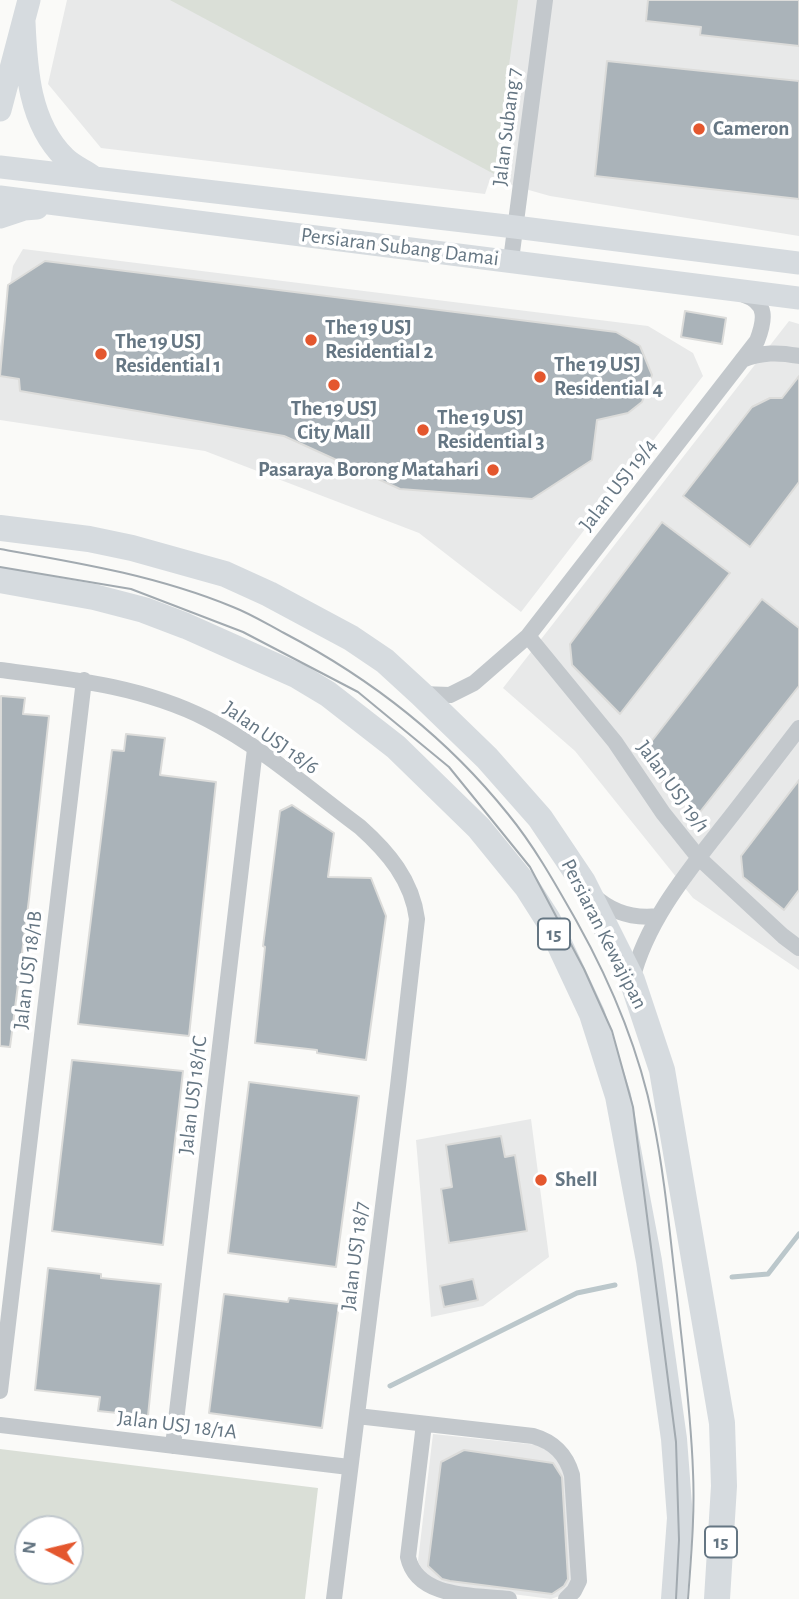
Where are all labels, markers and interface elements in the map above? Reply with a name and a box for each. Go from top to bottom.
street label: Jalan Subang 7 [487,66,527,188]
place label: Cameron [713,116,789,142]
marker: Cameron [691,121,707,137]
street label: Persiaran Subang Damai [300,222,500,272]
place label: The 19 USJ Residential 2 [325,315,433,365]
place label: The 19 USJ Residential 1 [115,329,221,379]
marker: The 19 USJ Residential 2 [303,332,319,348]
marker: The 19 USJ Residential 1 [93,346,109,362]
place label: The 19 USJ Residential 4 [554,352,663,402]
marker: The 19 USJ Residential 4 [532,369,548,385]
marker: The 19 USJ City Mall [326,377,342,393]
place label: The 19 USJ City Mall [291,396,377,446]
place label: The 19 USJ Residential 3 [437,405,545,455]
marker: The 19 USJ Residential 3 [415,422,431,438]
street label: Jalan USJ 19/4 [574,433,662,537]
place label: Pasaraya Borong Matahari [258,457,479,483]
marker: Pasaraya Borong Matahari [485,462,501,478]
street label: Jalan USJ 18/6 [218,696,324,780]
street label: Jalan USJ 19/1 [631,736,715,838]
street label: Persiaran Kewajipan [555,855,653,1013]
street label: Jalan USJ 18/1B [8,909,48,1031]
road number: 15 [538,918,570,950]
street label: Jalan USJ 18/1C [173,1034,213,1156]
place label: Shell [555,1167,597,1193]
marker: Shell [533,1172,549,1188]
street label: Jalan USJ 18/7 [336,1200,374,1312]
street label: Jalan USJ 18/1A [116,1405,238,1445]
north arrow [14,1515,84,1585]
road number: 15 [705,1526,737,1558]
text: N [19,1540,40,1555]

